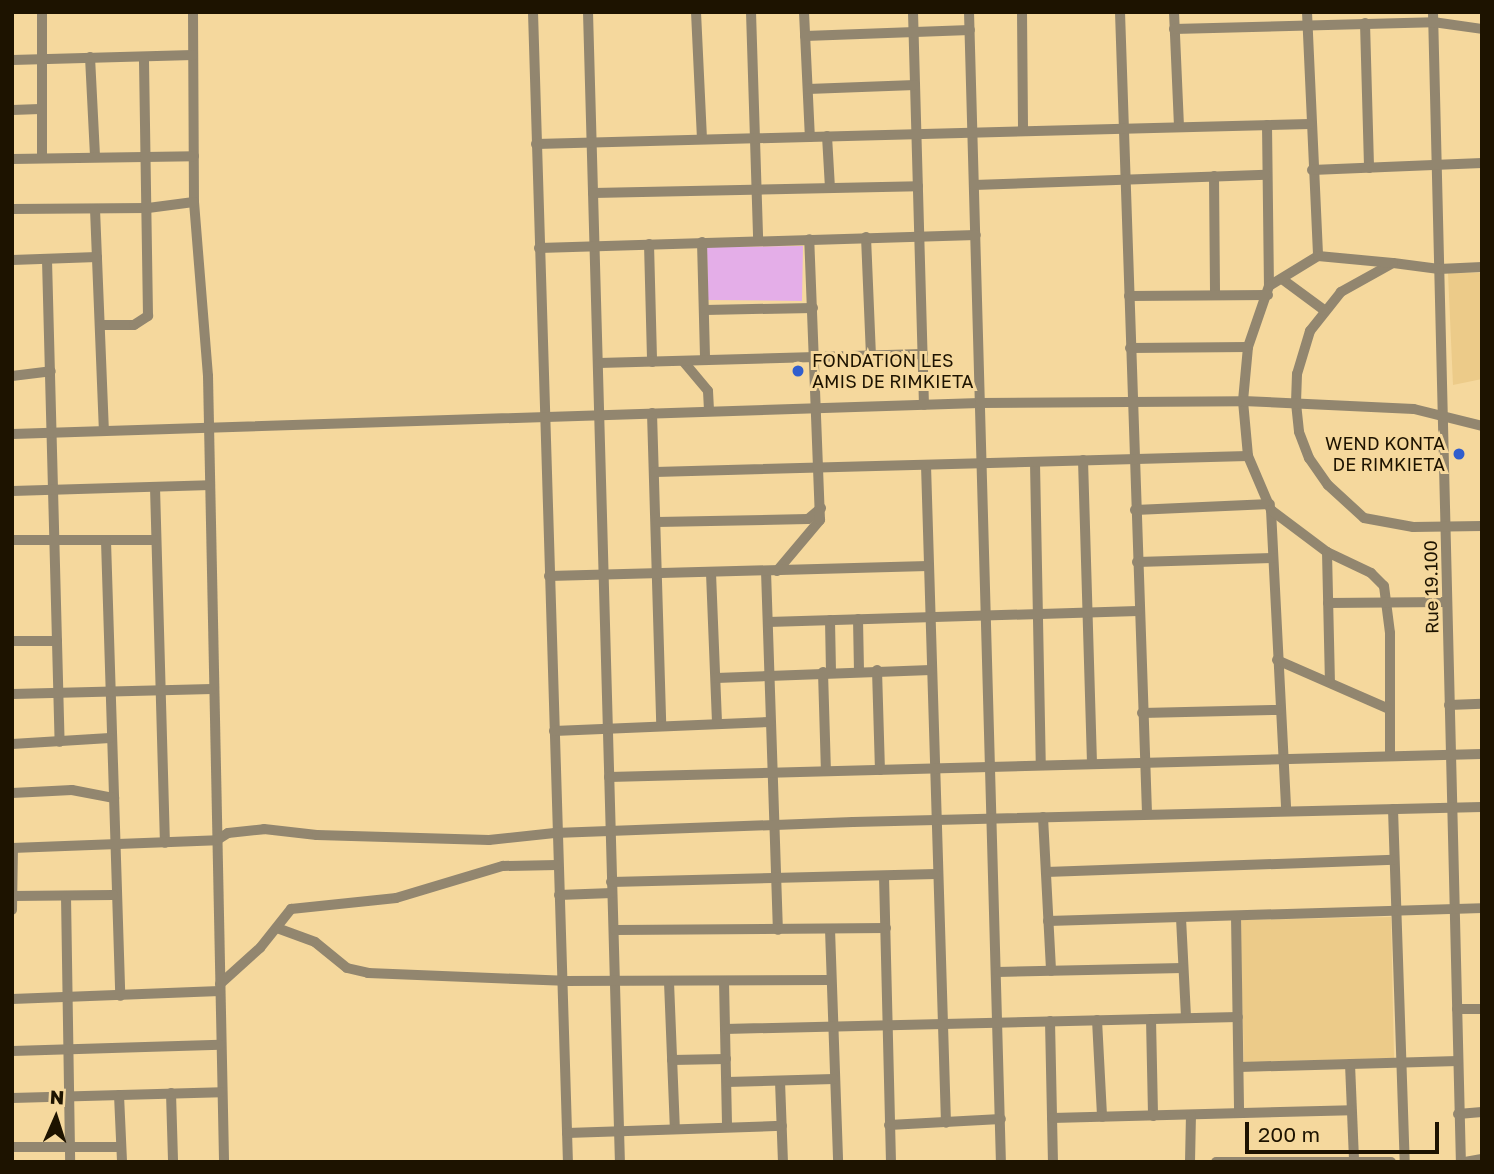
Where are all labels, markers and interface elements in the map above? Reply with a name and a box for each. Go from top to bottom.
place label: FONDATION LES AMIS DE RIMKIETA [812,350,974,392]
marker: FONDATION LES AMIS DE RIMKIETA [790,363,806,379]
place label: WEND KONTA DE RIMKIETA [1325,433,1445,476]
marker: WEND KONTA DE RIMKIETA [1451,446,1467,462]
street label: Rue 19.100 [1419,540,1443,634]
north arrow [21,1083,91,1153]
text: N [49,1085,65,1108]
scale bar [1249,1108,1443,1152]
text: 200 m [1258,1121,1320,1147]

